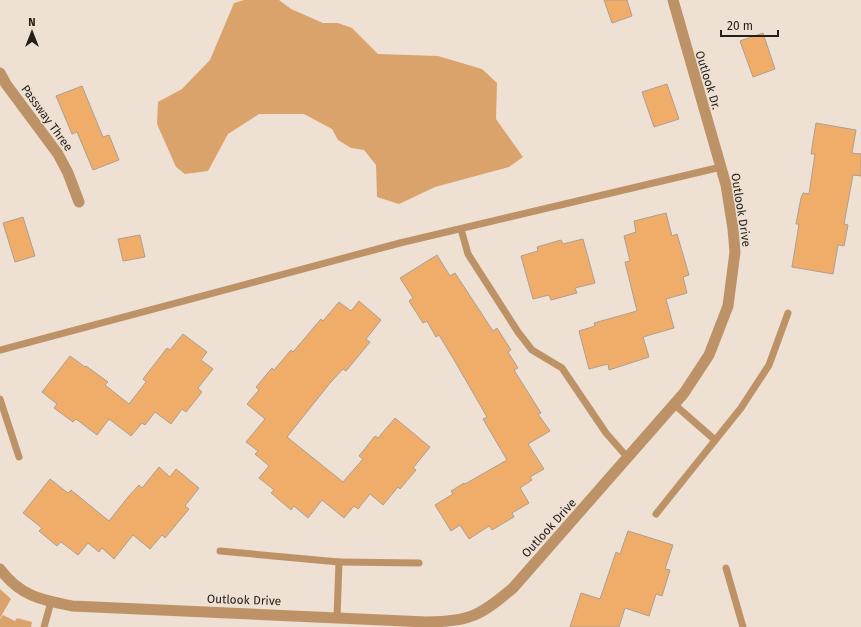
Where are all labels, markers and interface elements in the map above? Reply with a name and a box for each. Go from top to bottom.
north arrow [12,12,52,52]
scale bar [721,12,778,38]
text: N [28,16,36,29]
text: 20 m [727,19,753,33]
street label: Outlook Dr. [692,49,724,111]
street label: Passway Three [18,82,76,154]
street label: Outlook Drive [728,172,754,248]
street label: Outlook Drive [519,496,579,560]
street label: Outlook Drive [207,592,281,608]

